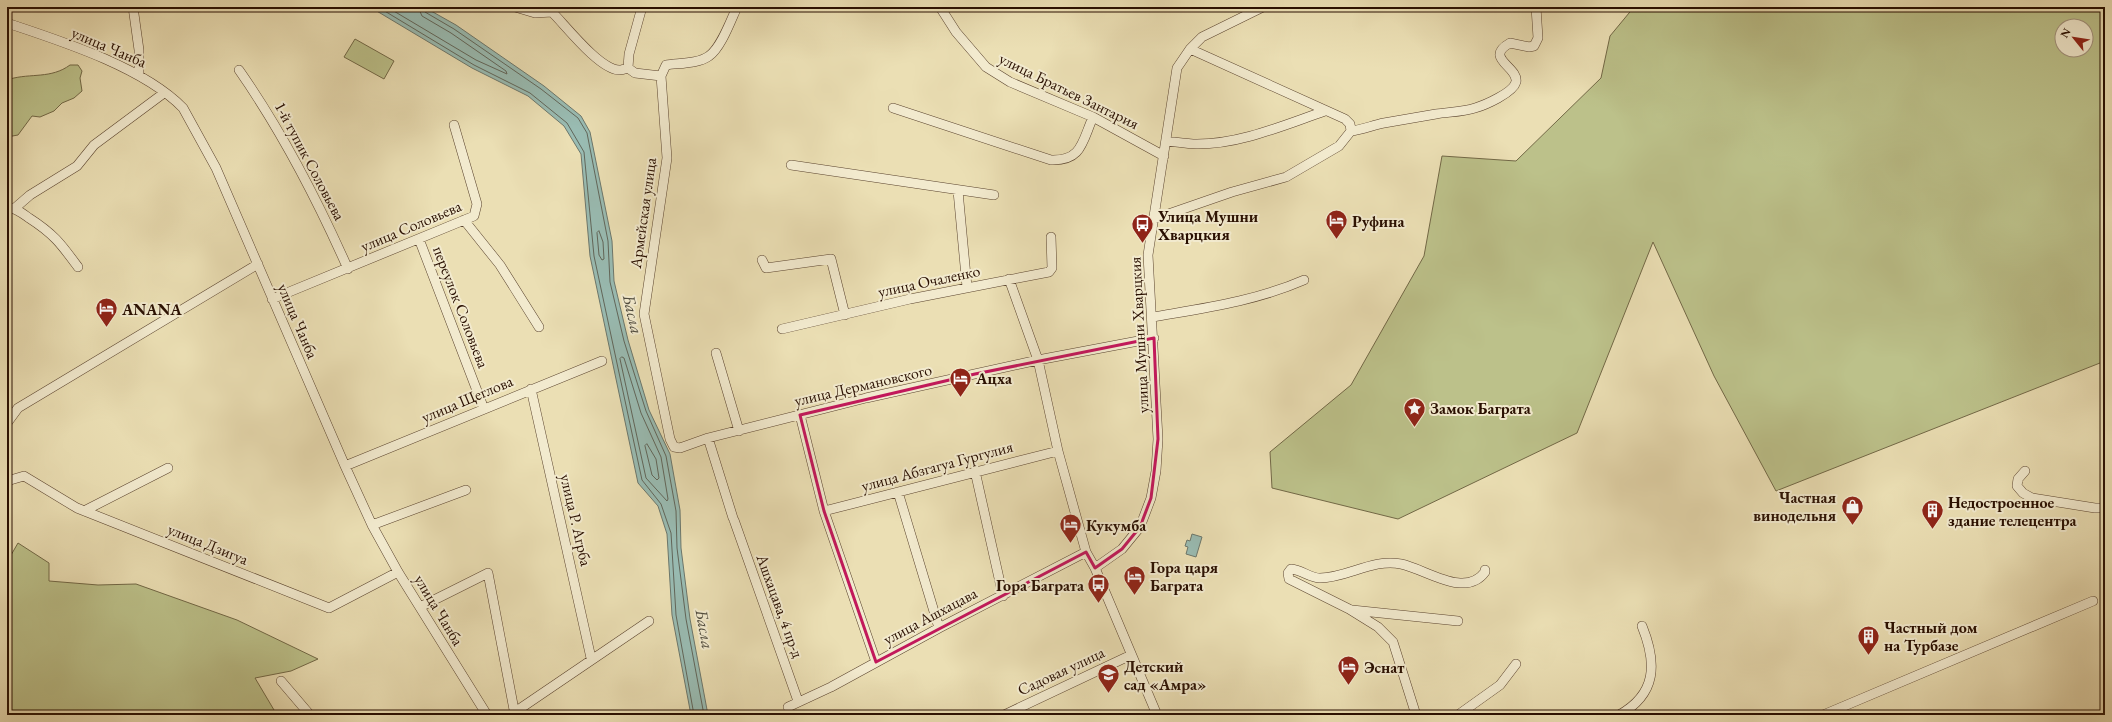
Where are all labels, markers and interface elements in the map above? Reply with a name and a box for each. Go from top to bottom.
north arrow [2054,18,2094,58]
street label: улица Чанба [68,22,150,72]
text: N [2057,26,2074,40]
street label: улица Братьев Зантария [996,48,1142,134]
street label: 1-й тупик Соловьева [270,98,350,225]
street label: Армейская улица [625,156,661,271]
street label: улица Соловьева [357,195,465,257]
place label: Улица Мушни Хварцкия [1157,206,1259,245]
hotel icon: Руфина [1324,208,1350,241]
place label: Руфина [1352,211,1405,232]
bus stop icon: Улица Мушни Хварцкия [1130,212,1156,245]
street label: переулок Соловьева [428,243,494,372]
street label: улица Мушни Хварцкия [1124,256,1154,414]
street label: улица Очаленко [876,260,982,302]
street label: улица Чанба [273,280,323,362]
water label: Басла [618,291,648,336]
hotel icon: ANANA [93,296,119,329]
place label: ANANA [121,299,182,320]
street label: улица Дермановского [792,359,934,411]
hotel icon: Ацха [948,365,974,398]
place label: Ацха [975,368,1013,389]
street label: улица Щеглова [418,370,517,428]
place icon: Замок Баграта [1401,395,1427,428]
place label: Замок Баграта [1430,398,1532,419]
street label: улица Абзгагуа Гургулия [859,436,1015,496]
street label: улица Р. Агрба [555,472,597,569]
place label: Частная винодельня [1753,487,1836,526]
place label: Недостроенное здание телецентра [1948,492,2077,531]
shop icon: Частная винодельня [1839,493,1865,526]
building icon: Недостроенное здание телецентра [1920,498,1946,531]
hotel icon: Кукумба [1057,512,1083,545]
place label: Кукумба [1086,515,1147,536]
street label: улица Дзигуа [165,518,252,570]
street label: Ашхацава, 4 пр-д [751,550,809,661]
place label: Гора царя Баграта [1150,557,1218,596]
hotel icon: Гора царя Баграта [1121,563,1147,596]
street label: улица Чанба [409,570,469,650]
bus stop icon: Гора Баграта [1086,572,1112,605]
place label: Гора Баграта [996,575,1085,596]
street label: улица Ашхацава [879,582,981,650]
water label: Басла [691,606,719,651]
place label: Частный дом на Турбазе [1884,617,1978,656]
building icon: Частный дом на Турбазе [1855,623,1881,656]
street label: Садовая улица [1014,641,1109,700]
hotel icon: Эснат [1336,654,1362,687]
place label: Детский сад «Амра» [1124,656,1206,695]
place label: Эснат [1364,657,1405,678]
school or university icon: Детский сад «Амра» [1095,662,1121,695]

